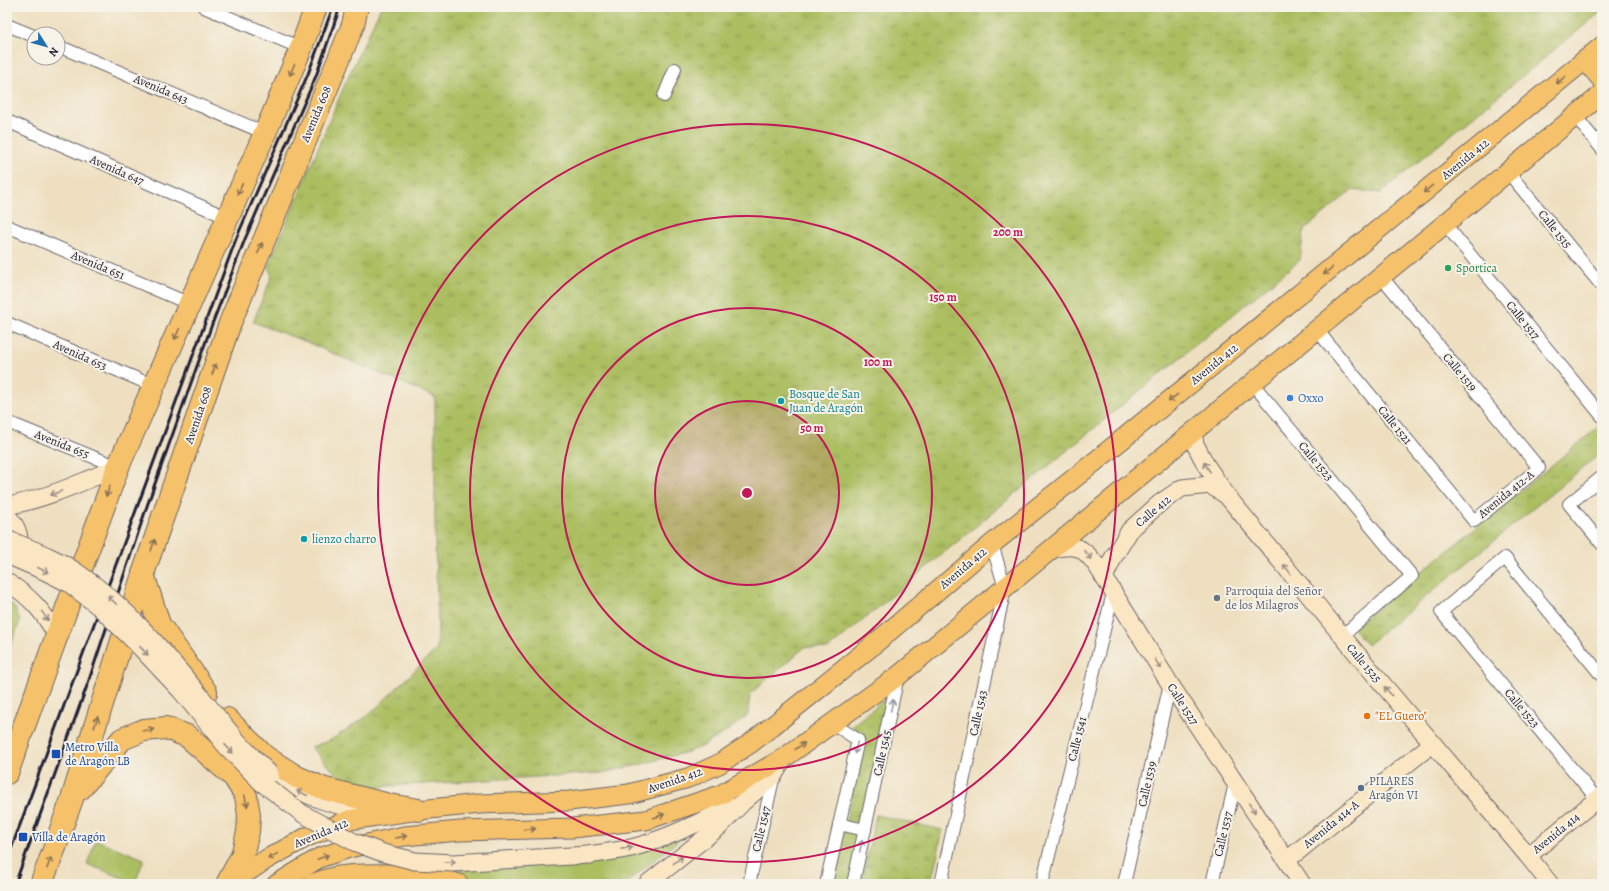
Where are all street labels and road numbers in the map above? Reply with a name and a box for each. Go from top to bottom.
street label: Avenida 643 [130,70,191,108]
street label: Avenida 608 [297,83,335,145]
street label: Avenida 412 [1437,135,1492,184]
street label: Avenida 647 [86,151,147,189]
street label: Calle 1515 [1535,206,1575,252]
street label: Avenida 651 [68,246,127,283]
street label: Calle 1517 [1503,297,1544,343]
street label: Avenida 653 [50,336,109,374]
street label: Avenida 412 [1186,340,1241,389]
street label: Calle 1519 [1439,349,1481,395]
street label: Avenida 608 [180,384,215,447]
street label: Calle 1521 [1374,402,1416,448]
street label: Avenida 655 [31,425,92,462]
street label: Calle 1523 [1295,438,1337,484]
street label: Avenida 412-A [1474,466,1538,522]
street label: Calle 412 [1132,491,1174,531]
street label: Avenida 412 [935,543,990,593]
street label: Calle 1525 [1343,640,1385,686]
street label: Calle 1527 [1164,680,1203,729]
street label: Calle 1523 [1501,685,1543,731]
street label: Calle 1543 [965,689,991,737]
street label: Calle 1541 [1064,715,1090,763]
street label: Calle 1545 [869,729,895,777]
street label: Calle 1539 [1134,760,1160,808]
street label: Avenida 412 [645,763,705,797]
street label: Avenida 414-A [1299,796,1363,852]
street label: Calle 1547 [748,804,774,853]
street label: Calle 1537 [1210,809,1236,858]
street label: Avenida 414 [1528,809,1583,858]
street label: Avenida 412 [291,814,351,852]

